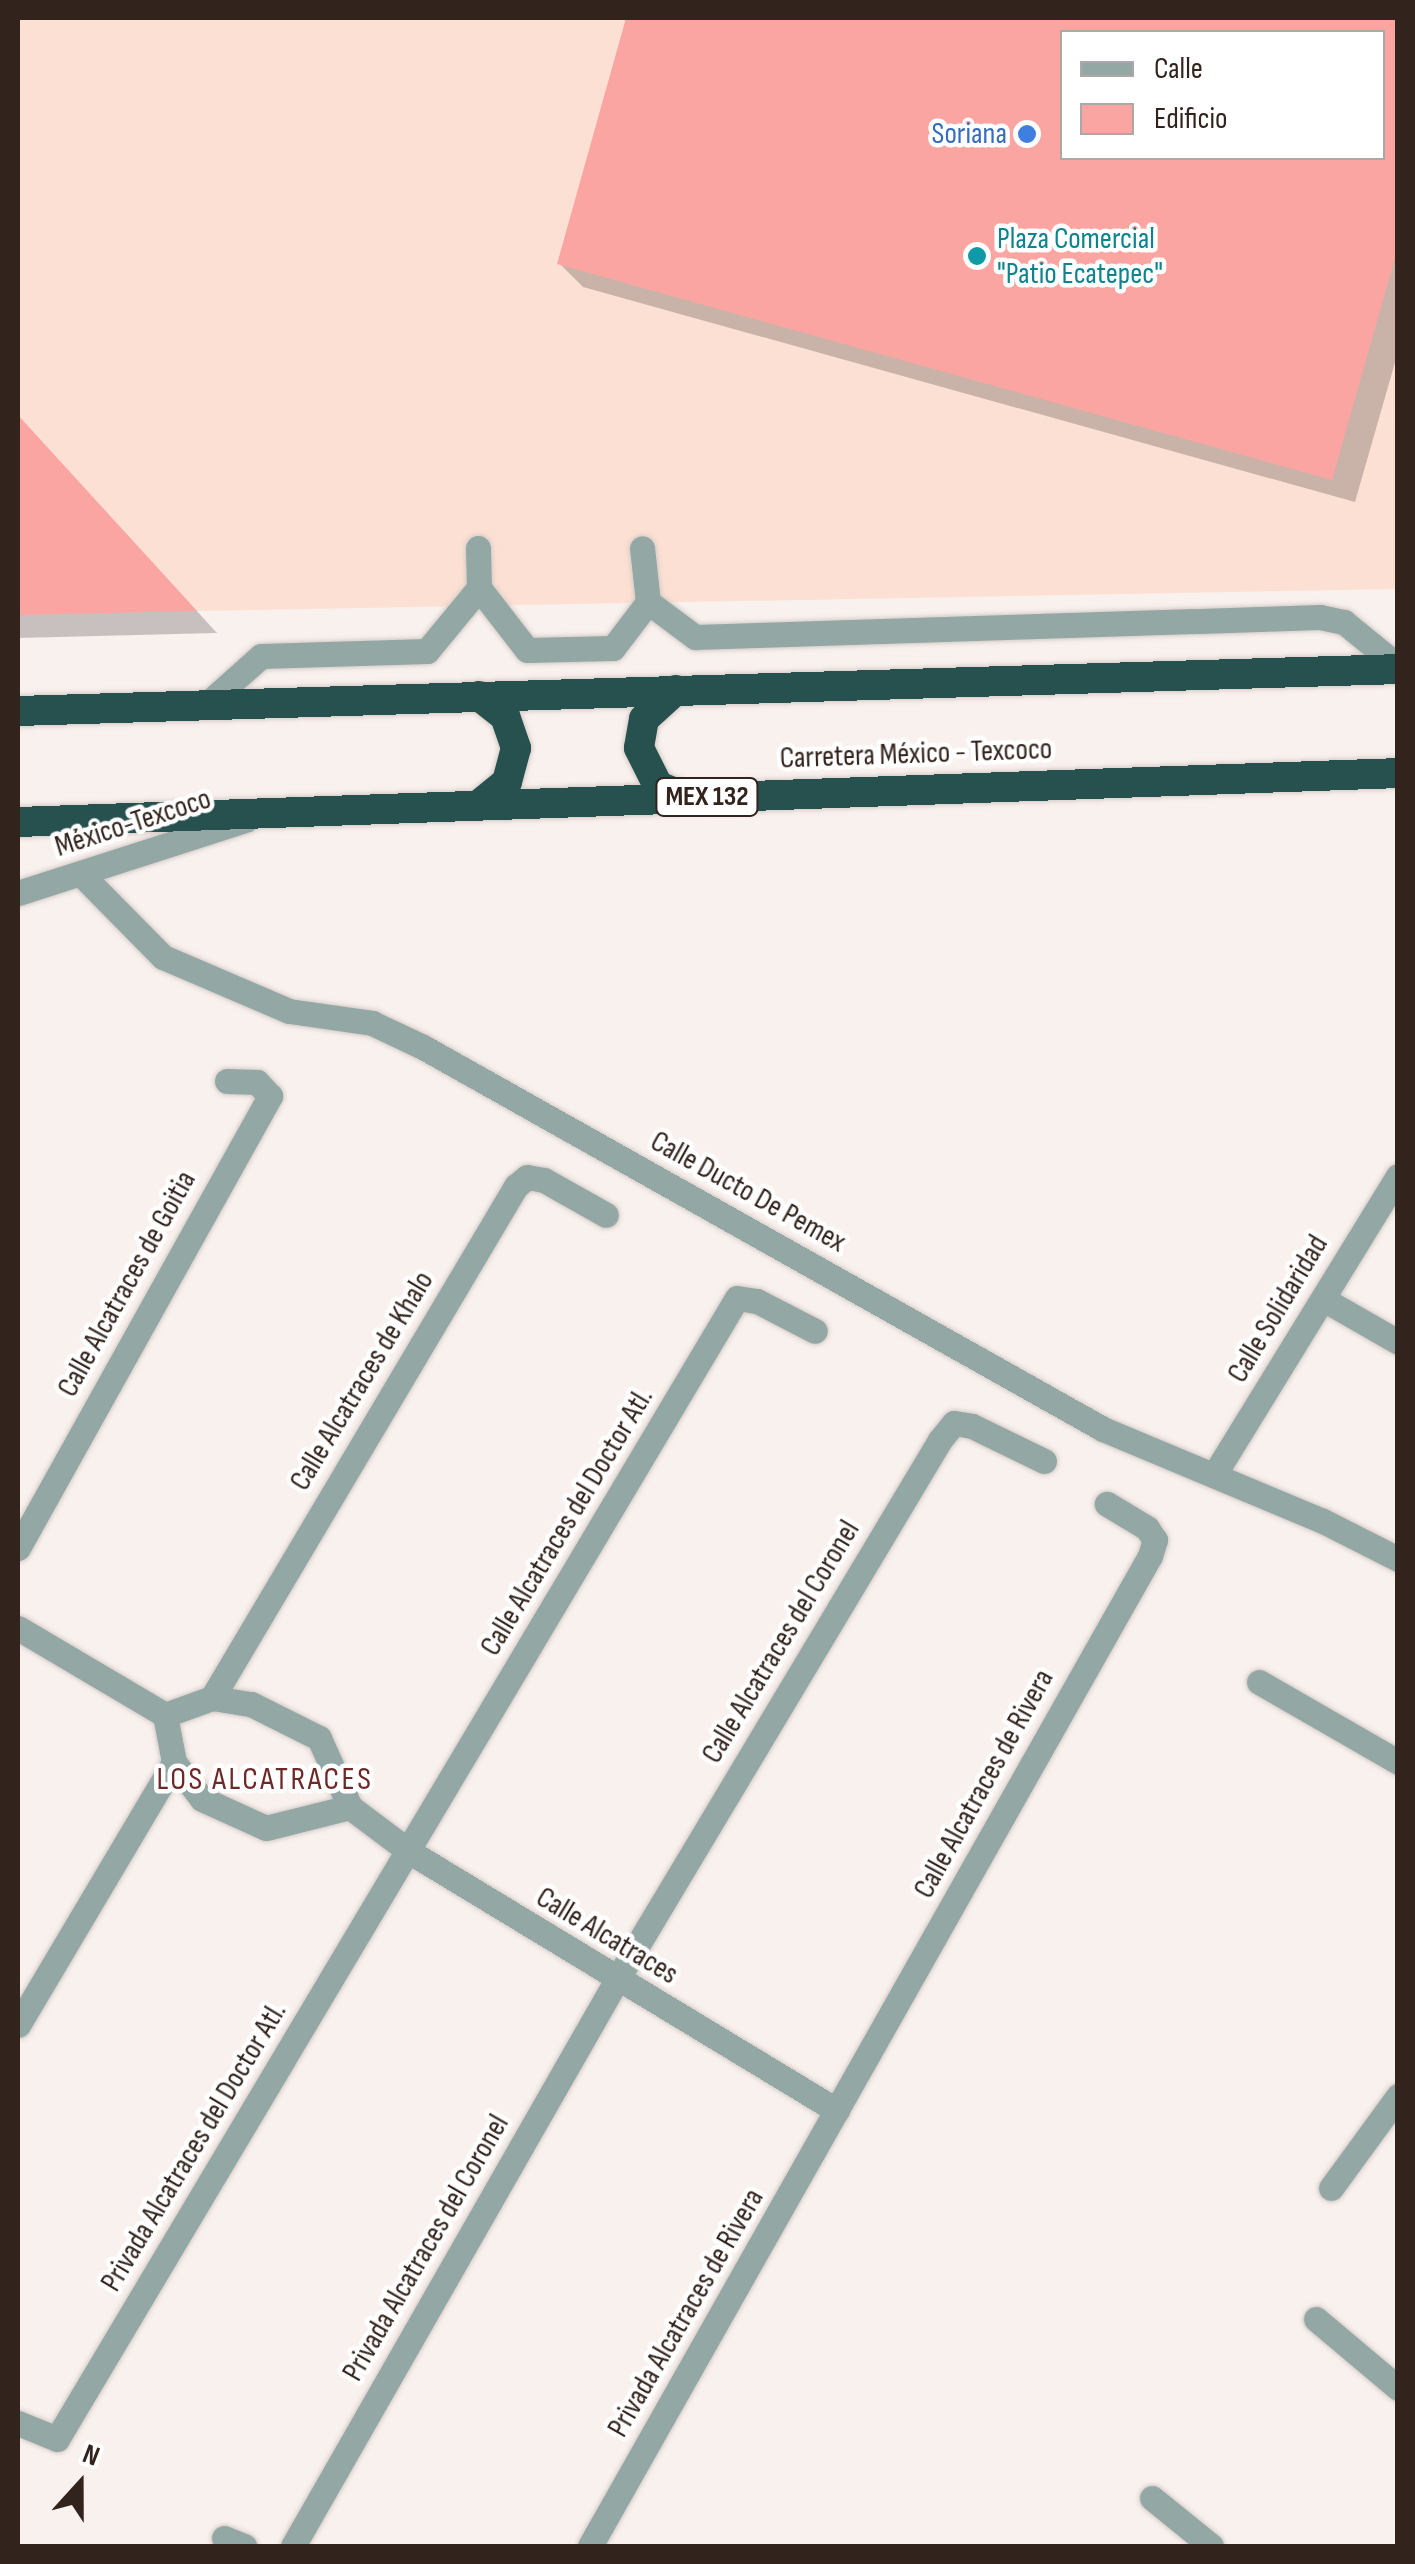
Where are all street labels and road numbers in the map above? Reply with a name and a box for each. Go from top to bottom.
street label: Carretera México - Texcoco [779,731,1053,777]
road number: MEX 132 [654,774,760,820]
street label: México-Texcoco [50,781,216,865]
street label: Calle Ducto De Pemex [644,1124,852,1260]
street label: Calle Alcatraces de Goitia [50,1165,204,1403]
street label: Calle Solidaridad [1220,1229,1336,1389]
street label: Calle Alcatraces de Khalo [282,1265,442,1497]
street label: Calle Alcatraces del Doctor Atl. [473,1382,661,1662]
street label: Calle Alcatraces del Coronel [694,1514,868,1770]
street label: Calle Alcatraces de Rivera [906,1663,1062,1905]
street label: Calle Alcatraces [530,1880,684,1992]
street label: Privada Alcatraces del Doctor Atl. [93,1996,295,2298]
street label: Privada Alcatraces del Coronel [335,2108,517,2388]
street label: Privada Alcatraces de Rivera [600,2183,772,2443]

